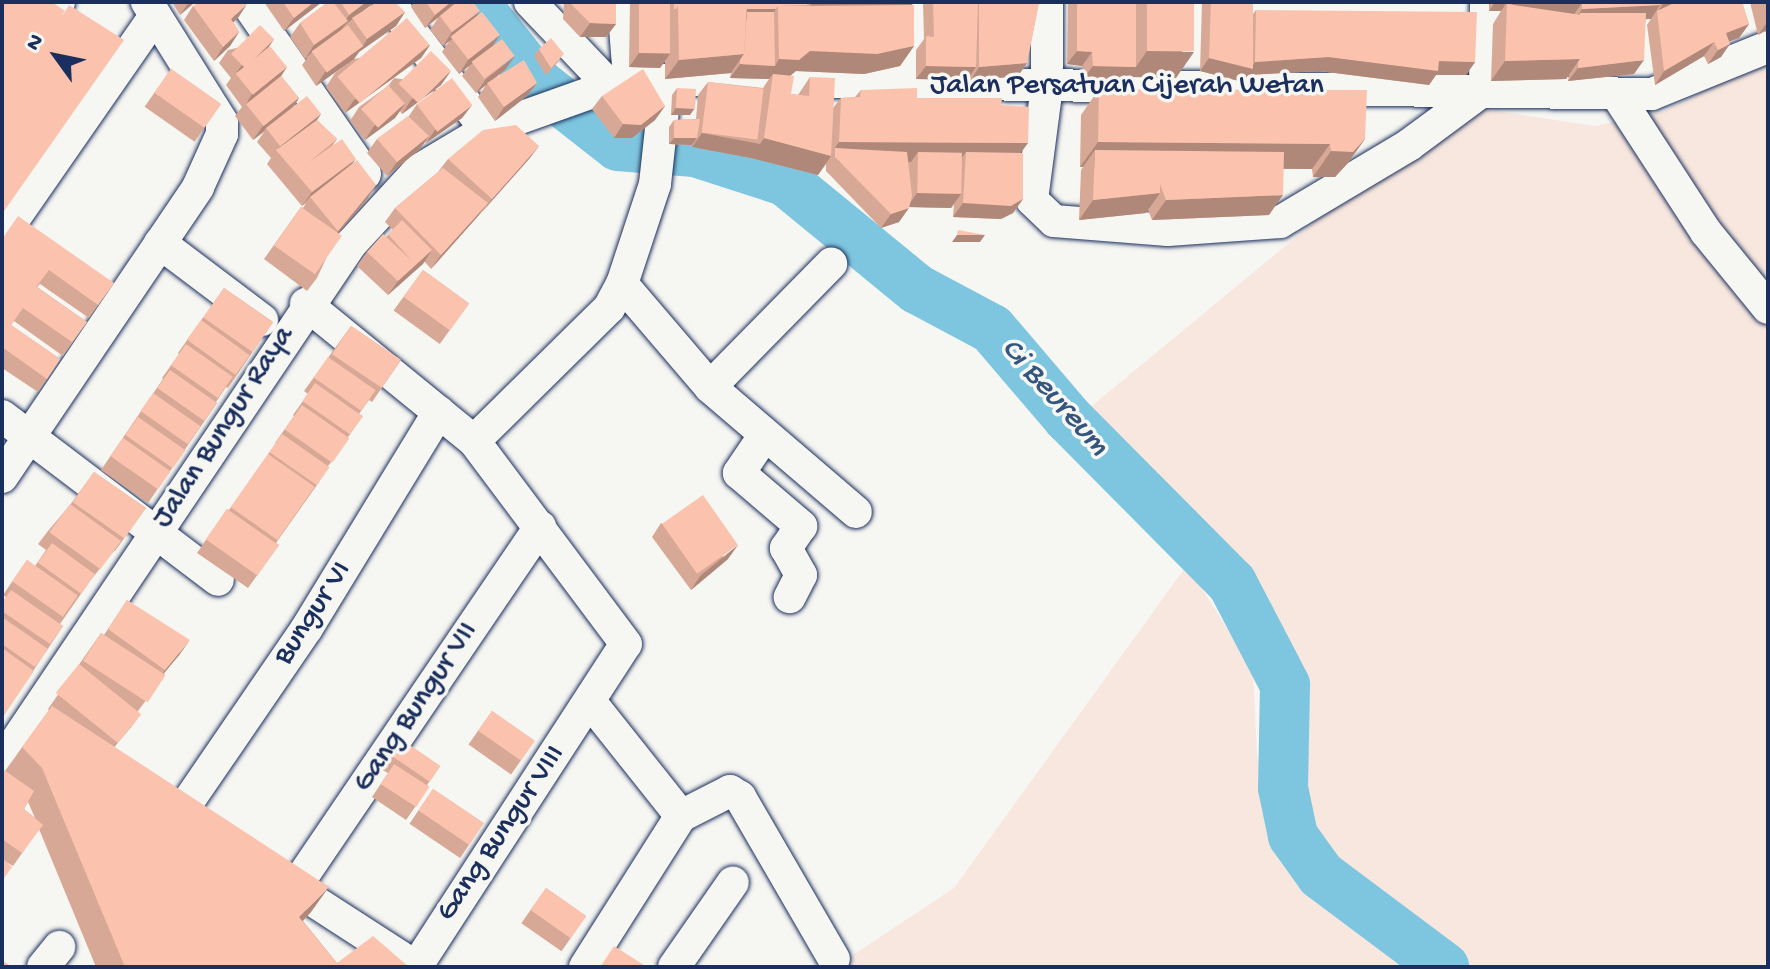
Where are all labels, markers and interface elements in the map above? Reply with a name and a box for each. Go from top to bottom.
north arrow [16,16,96,96]
text: N [21,30,51,56]
street label: Jalan Persatuan Cijerah Wetan [930,69,1324,105]
street label: Jalan Bungur Raya [146,320,304,536]
water label: Ci Beureum [991,331,1117,465]
street label: Bungur VI [267,555,361,673]
street label: Gang Bungur VII [347,616,487,800]
street label: Gang Bungur VIII [430,739,574,929]

